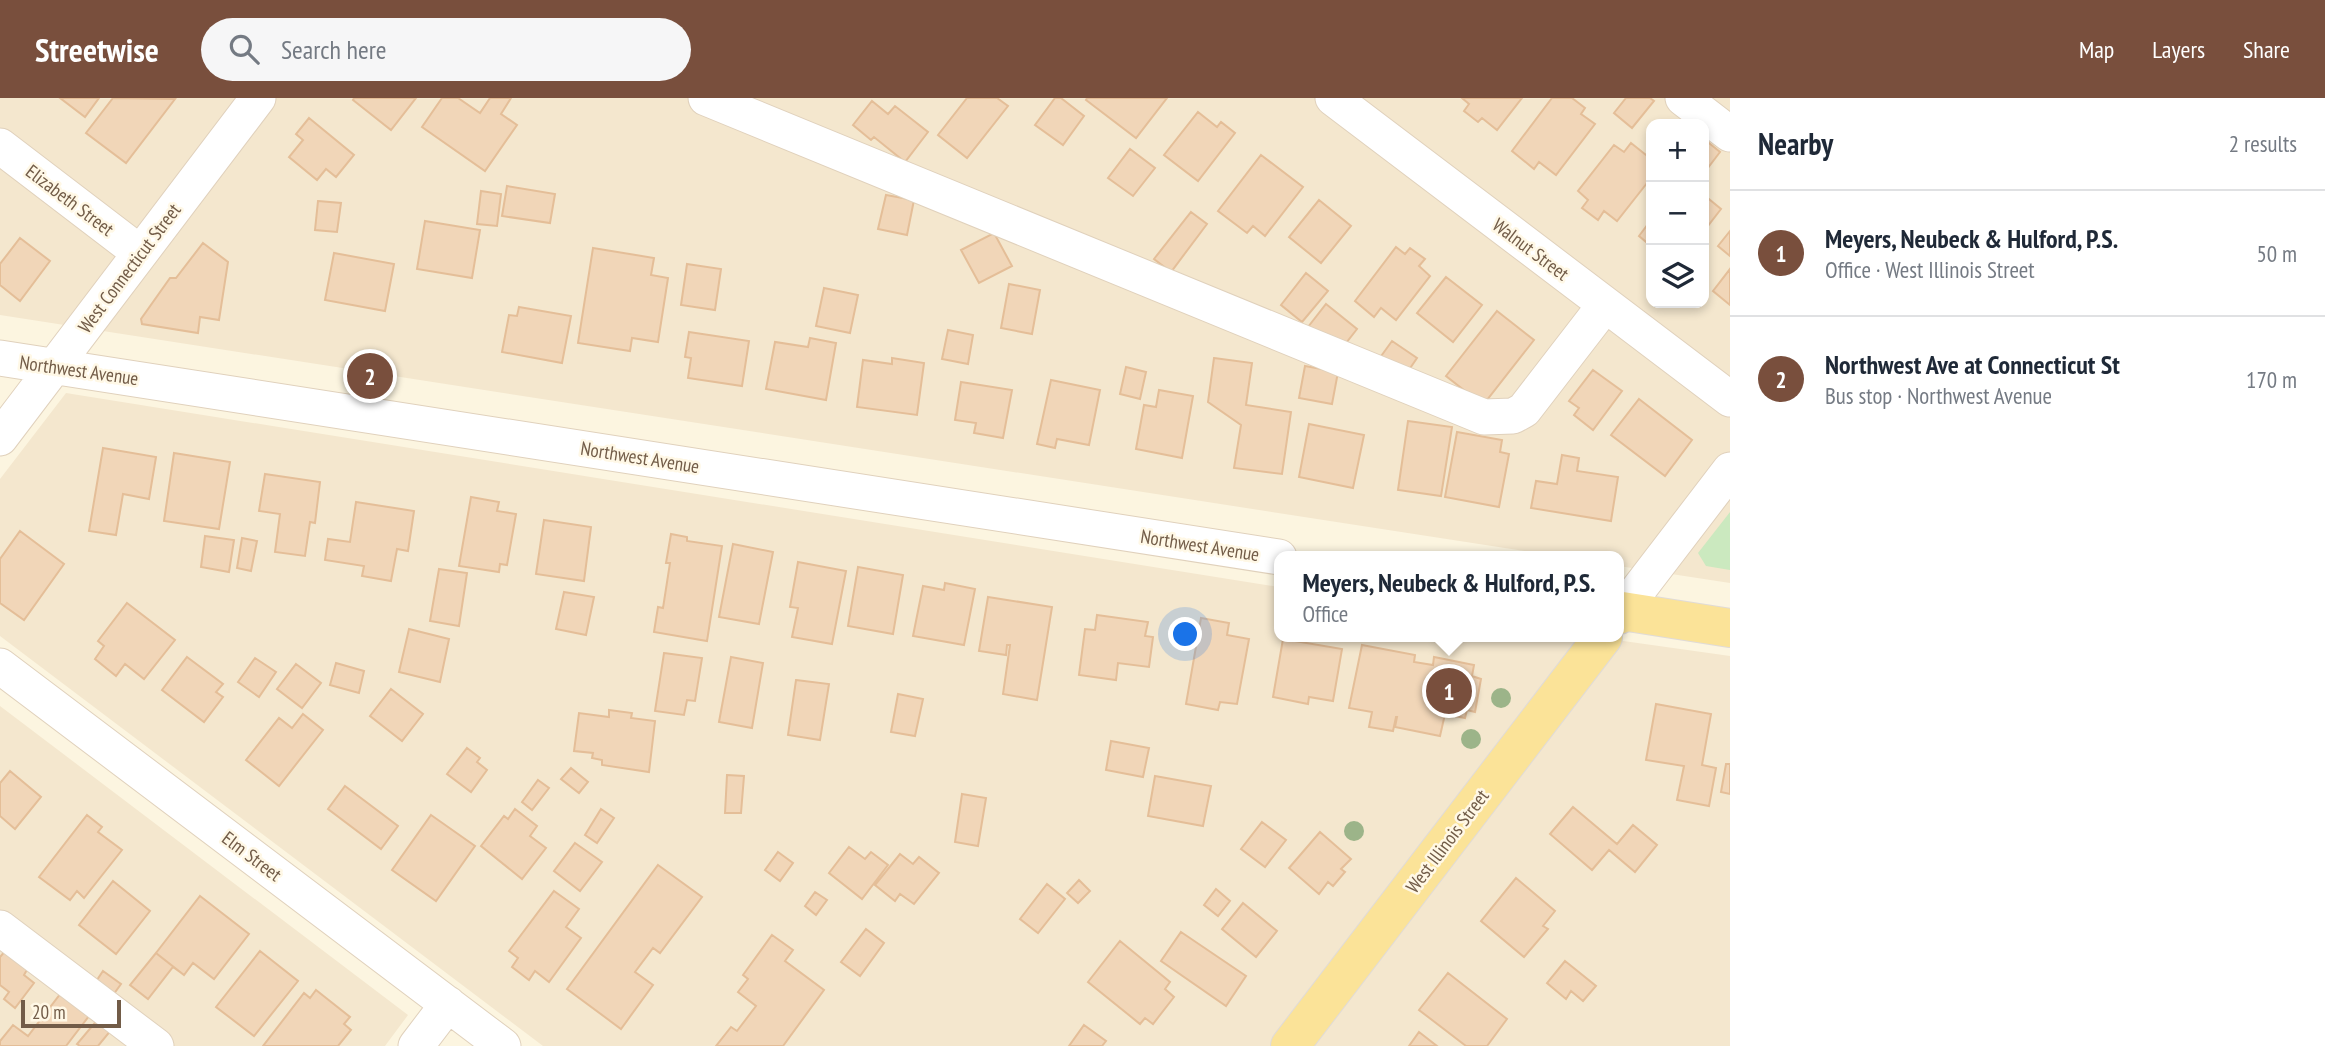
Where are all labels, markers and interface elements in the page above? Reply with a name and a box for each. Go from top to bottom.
search box [201,18,691,81]
text: Streetwise [35,28,159,71]
icon: search [225,30,263,68]
text: Search here [281,33,387,66]
text: Map [2079,34,2114,65]
text: Layers [2152,34,2205,65]
text: Share [2243,34,2290,65]
map controls [1646,119,1709,308]
button: + [1646,119,1709,182]
text: Nearby [1758,124,1833,163]
text: 2 results [2229,129,2297,158]
street label: Elizabeth Street [21,159,119,241]
button: − [1646,182,1709,245]
street label: West Connecticut Street [72,198,186,338]
street label: Walnut Street [1488,213,1575,286]
text: Meyers, Neubeck & Hulford, P.S. [1825,222,2118,255]
text: 1 [1776,239,1787,268]
text: 50 m [2256,239,2297,268]
button: layers [1646,245,1709,308]
text: Office · West Illinois Street [1825,255,2035,284]
text: Northwest Ave at Connecticut St [1825,348,2120,381]
street label: Northwest Avenue [18,350,140,390]
pin: 2 [347,350,393,402]
text: 2 [1776,365,1787,394]
text: 170 m [2246,365,2297,394]
text: Bus stop · Northwest Avenue [1825,381,2052,410]
street label: Northwest Avenue [579,436,701,478]
street label: Northwest Avenue [1139,524,1261,566]
popup [1274,551,1624,642]
text: Meyers, Neubeck & Hulford, P.S. [1302,566,1596,599]
text: Office [1302,599,1348,628]
your location [1168,617,1202,651]
pin: 1 [1426,665,1472,717]
street label: West Illinois Street [1400,784,1494,898]
street label: Elm Street [217,826,287,887]
scale bar [21,997,121,1029]
text: 20 m [32,1000,66,1024]

